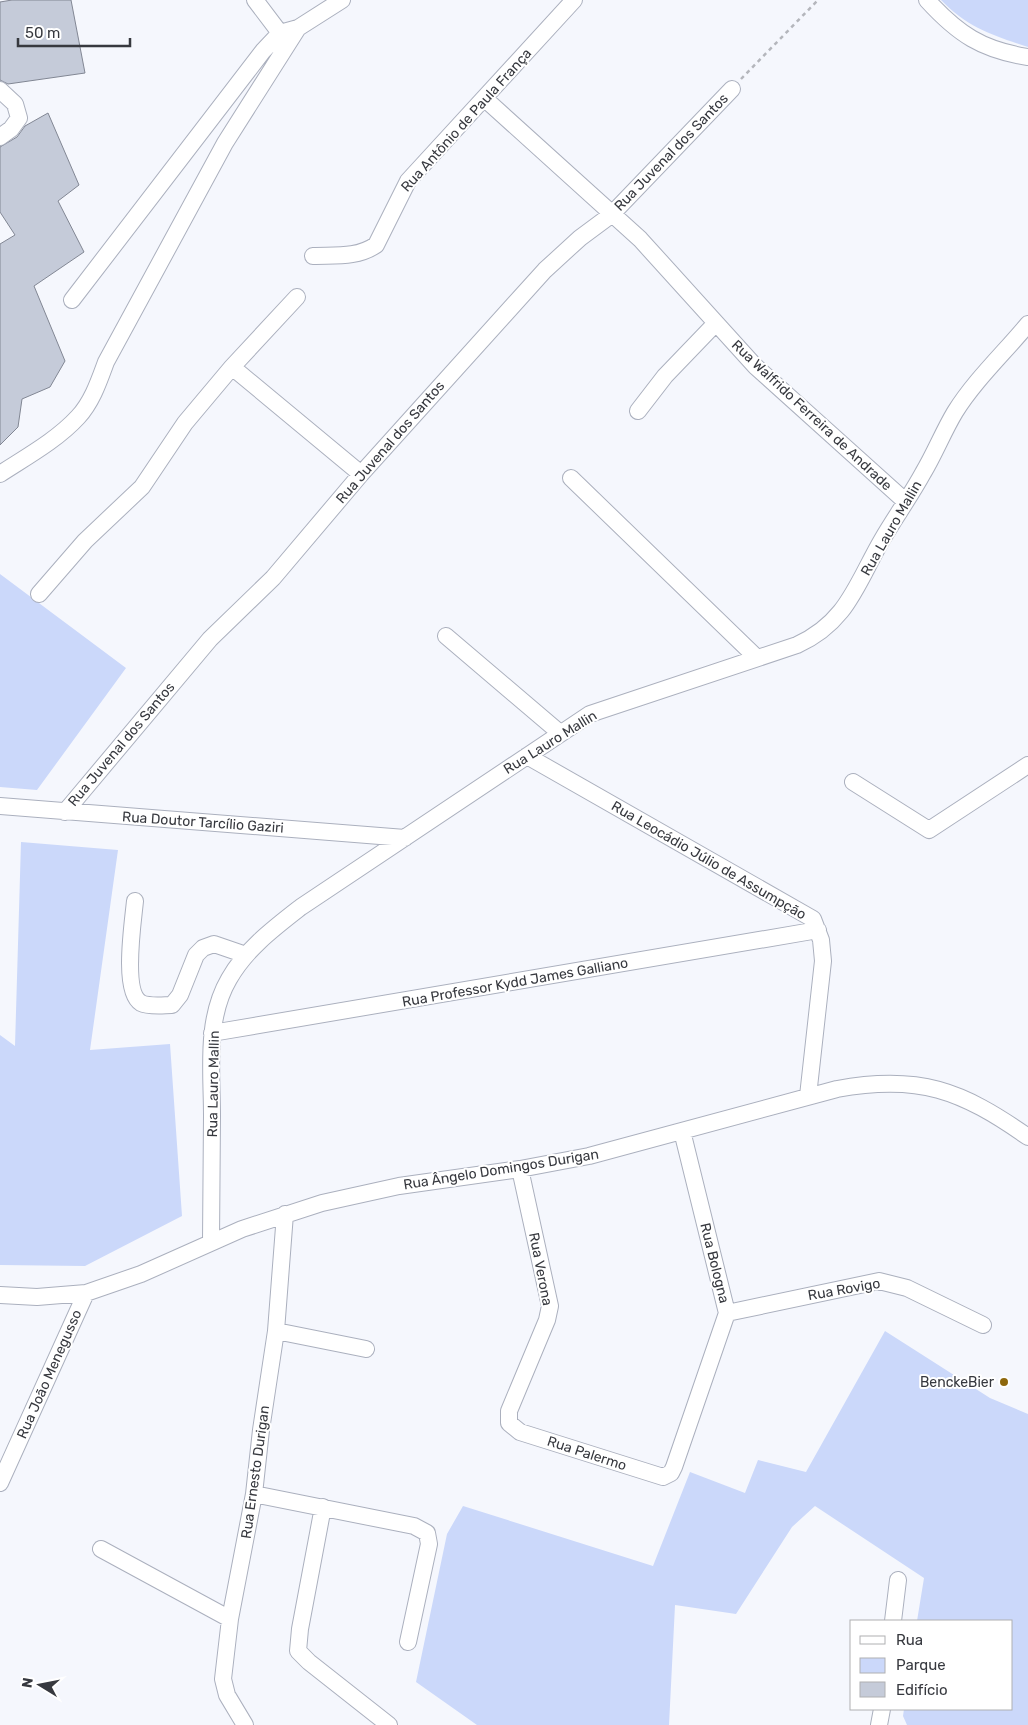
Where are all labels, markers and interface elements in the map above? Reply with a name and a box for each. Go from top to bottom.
scale bar [18,15,130,47]
text: 50 m [25,24,60,42]
street label: Rua Antônio de Paula França [397,45,535,196]
street label: Rua Juvenal dos Santos [611,90,732,215]
street label: Rua Walfrido Ferreira de Andrade [728,337,895,494]
street label: Rua Juvenal dos Santos [333,378,448,507]
street label: Rua Lauro Mallin [857,478,926,579]
street label: Rua Juvenal dos Santos [64,679,178,810]
street label: Rua Lauro Mallin [500,707,600,778]
street label: Rua Leocádio Júlio de Assumpção [608,798,809,923]
street label: Rua Doutor Tarcílio Gaziri [122,808,284,837]
street label: Rua Professor Kydd James Galliano [401,954,629,1011]
street label: Rua Lauro Mallin [204,1030,223,1138]
street label: Rua Ângelo Domingos Durigan [402,1145,600,1193]
street label: Rua Bologna [696,1221,733,1305]
street label: Rua Verona [525,1231,556,1307]
street label: Rua Rovigo [807,1275,882,1304]
street label: Rua João Menegusso [13,1307,86,1441]
place label: BenckeBier [920,1374,995,1391]
marker: BenckeBier [998,1376,1010,1388]
street label: Rua Ernesto Durigan [238,1404,273,1540]
street label: Rua Palermo [545,1433,629,1474]
legend [850,1620,1013,1710]
text: Rua [896,1631,923,1649]
text: Parque [896,1656,946,1674]
north arrow [15,1660,65,1710]
text: N [18,1676,37,1689]
text: Edifício [896,1681,948,1699]

